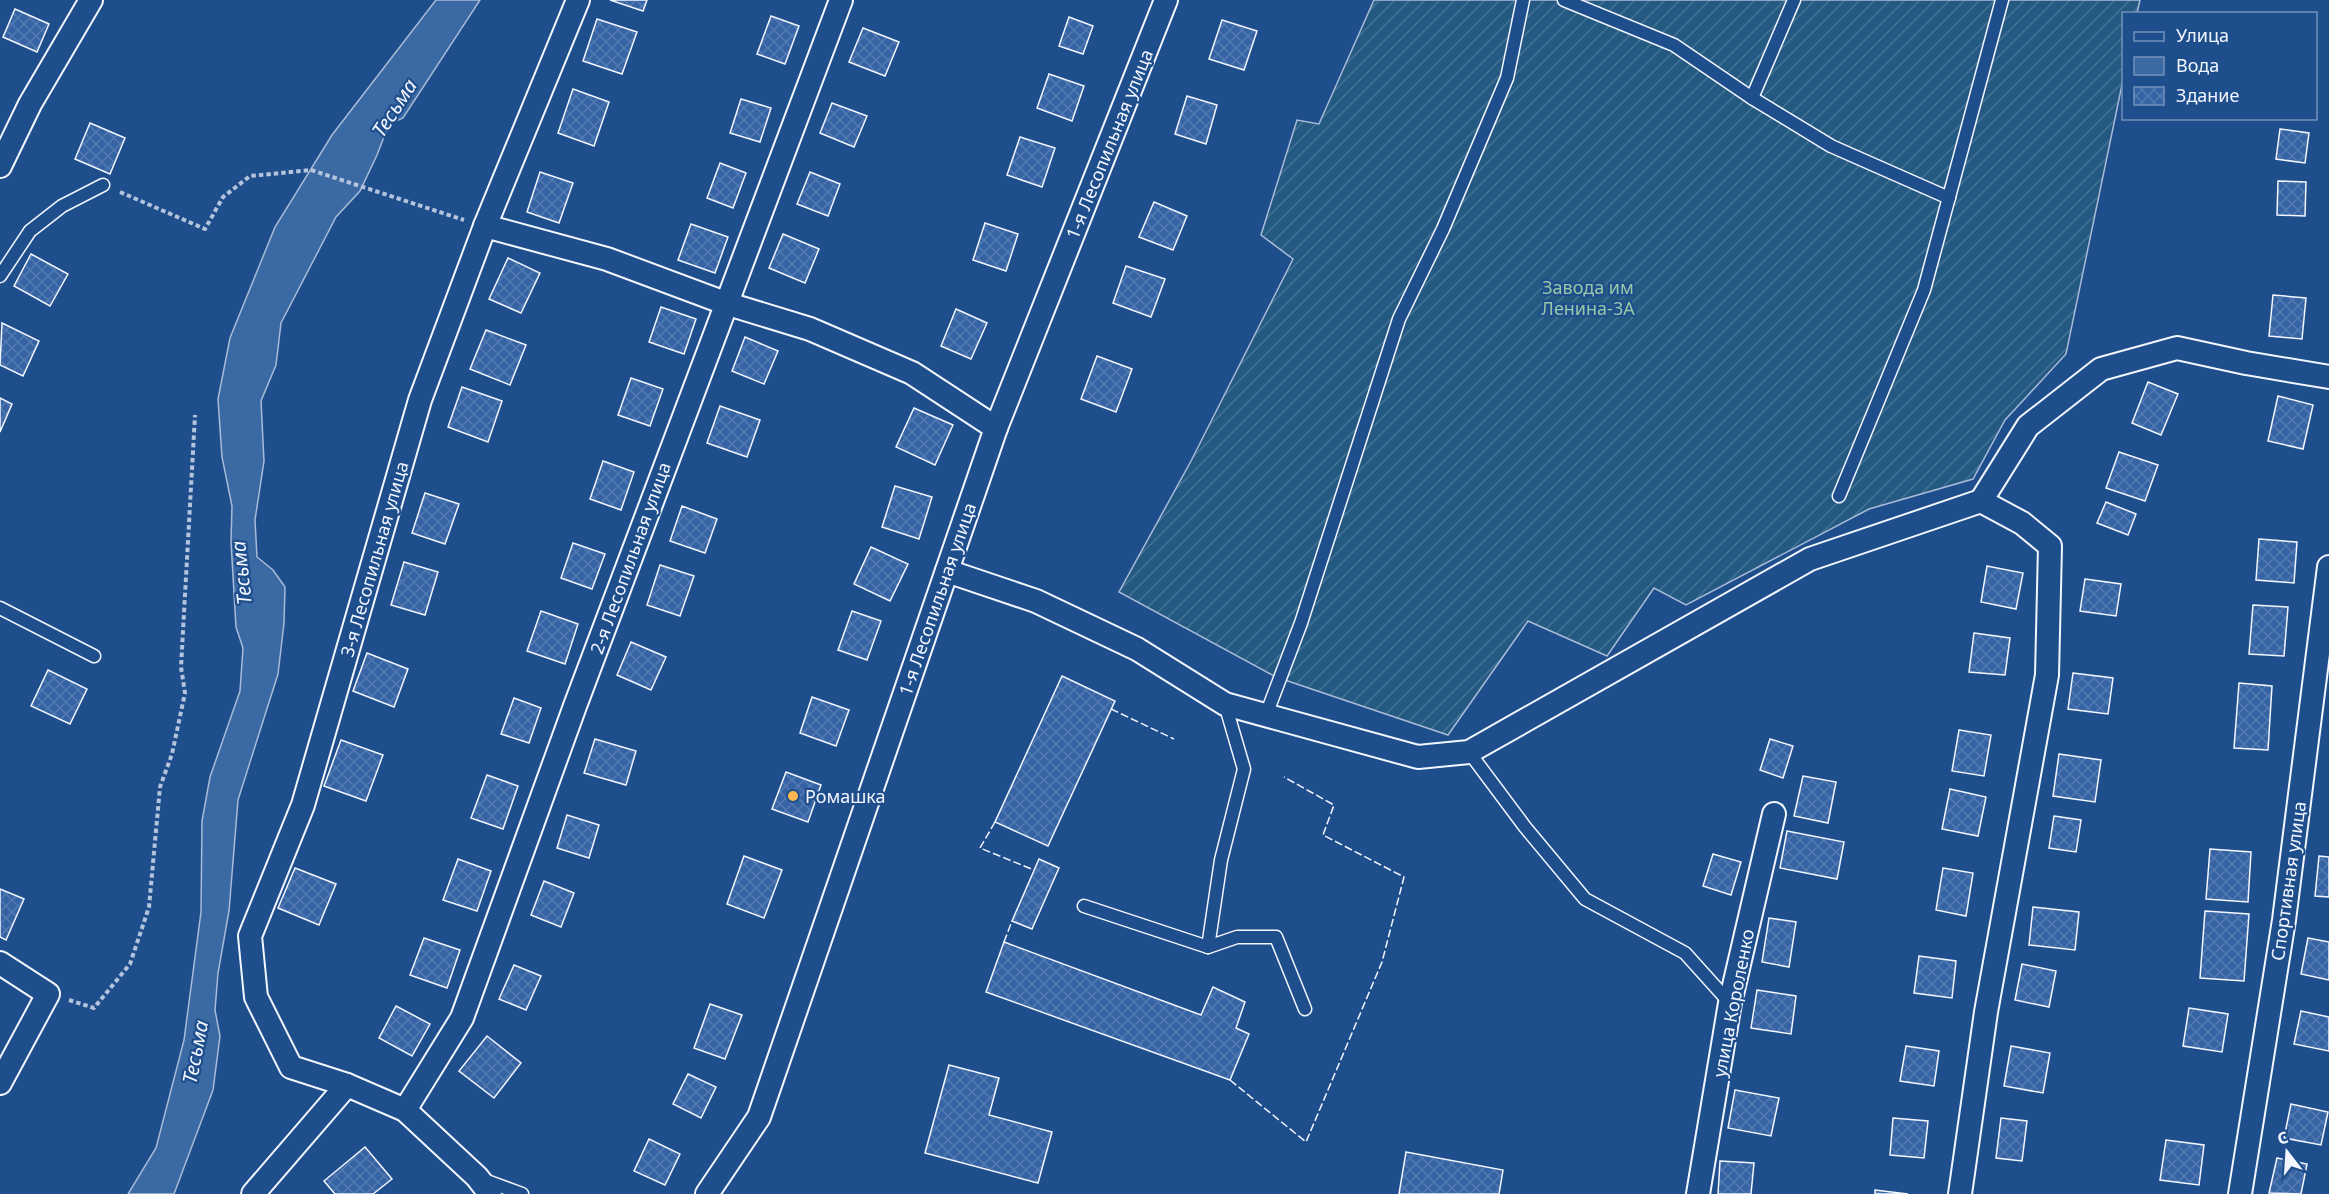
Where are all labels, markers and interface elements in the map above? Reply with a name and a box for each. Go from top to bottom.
legend [2122,12,2317,120]
text: Улица [2176,23,2229,47]
street label: 1-я Лесопильная улица [1060,46,1158,242]
text: Вода [2176,53,2219,77]
water label: Тесьма [365,74,423,142]
text: Здание [2176,83,2240,107]
park label: Завода им Ленина-3А [1541,275,1635,320]
street label: 3-я Лесопильная улица [335,458,413,660]
street label: 2-я Лесопильная улица [584,459,676,657]
street label: 1-я Лесопильная улица [893,499,981,699]
water label: Тесьма [224,540,258,606]
place label: Ромашка [805,784,886,808]
marker: Ромашка [786,789,800,803]
street label: Спортивная улица [2265,800,2311,962]
street label: улица Короленко [1707,927,1759,1079]
water label: Тесьма [176,1018,214,1086]
north arrow [2257,1122,2317,1182]
text: С [2274,1126,2291,1150]

